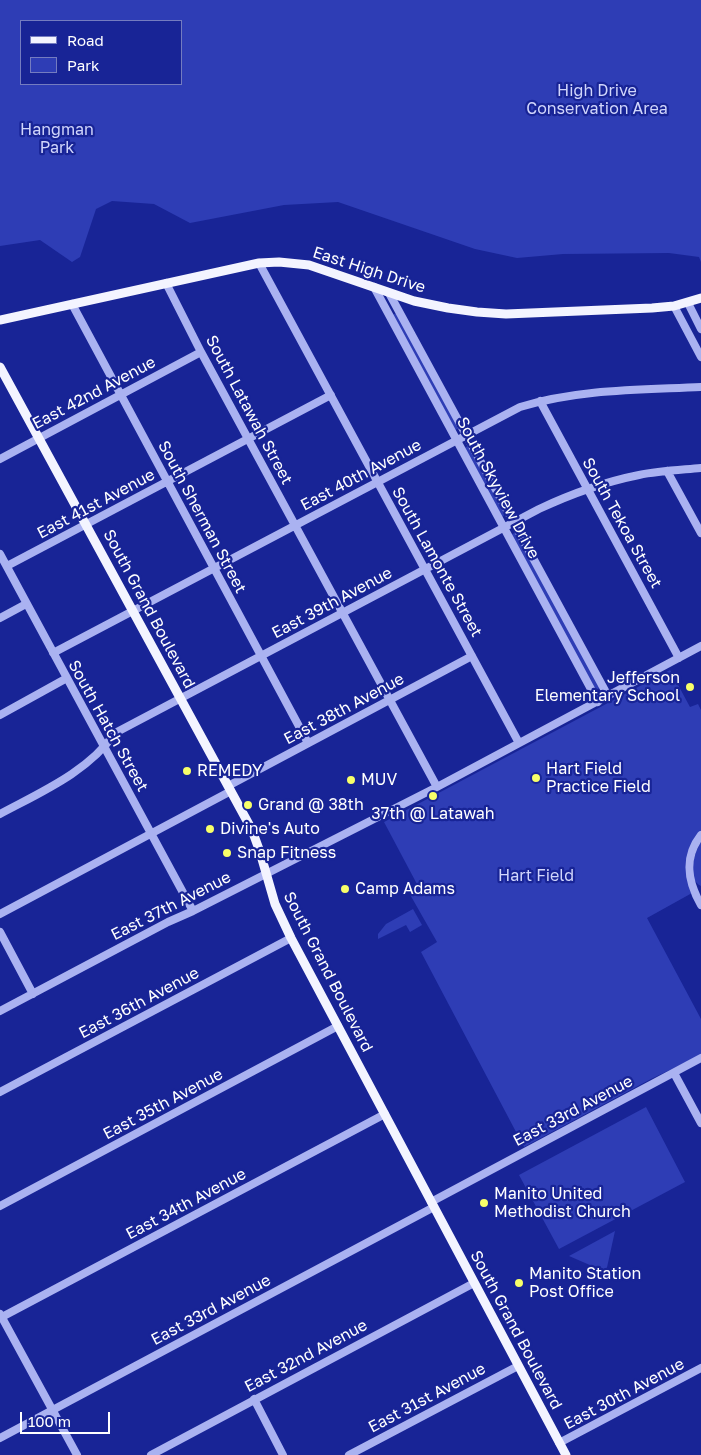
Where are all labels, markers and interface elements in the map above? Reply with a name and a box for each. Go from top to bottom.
legend [20,20,182,85]
text: Road [67,31,104,49]
text: Park [67,56,99,74]
park label: High Drive Conservation Area [526,81,668,119]
park label: Hangman Park [20,120,94,158]
street label: East High Drive [310,243,428,297]
street label: South Latawah Street [202,332,296,488]
street label: East 42nd Avenue [29,352,159,434]
street label: South Skyview Drive [453,414,543,562]
street label: East 40th Avenue [297,435,425,515]
street label: South Sherman Street [154,438,250,596]
street label: South Tekoa Street [578,454,666,592]
street label: East 41st Avenue [34,465,158,543]
street label: South Lamonte Street [388,484,486,640]
street label: South Grand Boulevard [99,526,199,692]
street label: East 39th Avenue [269,563,395,643]
street label: South Hatch Street [64,657,152,795]
place label: Jefferson Elementary School [535,668,680,706]
street label: East 38th Avenue [281,669,407,749]
marker: Jefferson Elementary School [684,681,696,693]
place label: Hart Field Practice Field [546,759,651,797]
place label: REMEDY [197,761,262,781]
marker: REMEDY [181,765,193,777]
place label: MUV [361,770,397,790]
marker: Hart Field Practice Field [530,772,542,784]
marker: MUV [345,774,357,786]
marker: 37th @ Latawah [427,790,439,802]
place label: Grand @ 38th [258,795,364,815]
marker: Grand @ 38th [242,799,254,811]
place label: 37th @ Latawah [371,804,495,824]
place label: Divine's Auto [220,819,320,839]
marker: Divine's Auto [204,823,216,835]
place label: Snap Fitness [237,843,336,863]
marker: Snap Fitness [221,847,233,859]
park label: Hart Field [498,866,574,886]
street label: East 37th Avenue [108,867,234,945]
place label: Camp Adams [355,879,455,899]
marker: Camp Adams [339,883,351,895]
street label: South Grand Boulevard [279,889,377,1055]
street label: East 36th Avenue [76,963,202,1043]
street label: East 35th Avenue [100,1064,226,1144]
street label: East 33rd Avenue [510,1071,636,1151]
street label: East 34th Avenue [123,1164,249,1244]
place label: Manito United Methodist Church [494,1184,631,1222]
marker: Manito United Methodist Church [478,1197,490,1209]
street label: South Grand Boulevard [466,1247,566,1413]
place label: Manito Station Post Office [529,1264,641,1302]
street label: East 33rd Avenue [148,1270,274,1350]
marker: Manito Station Post Office [513,1277,525,1289]
street label: East 32nd Avenue [241,1316,371,1396]
street label: East 30th Avenue [561,1354,687,1434]
street label: East 31st Avenue [365,1359,489,1437]
scale bar [22,1402,112,1434]
text: 100 m [28,1412,71,1430]

